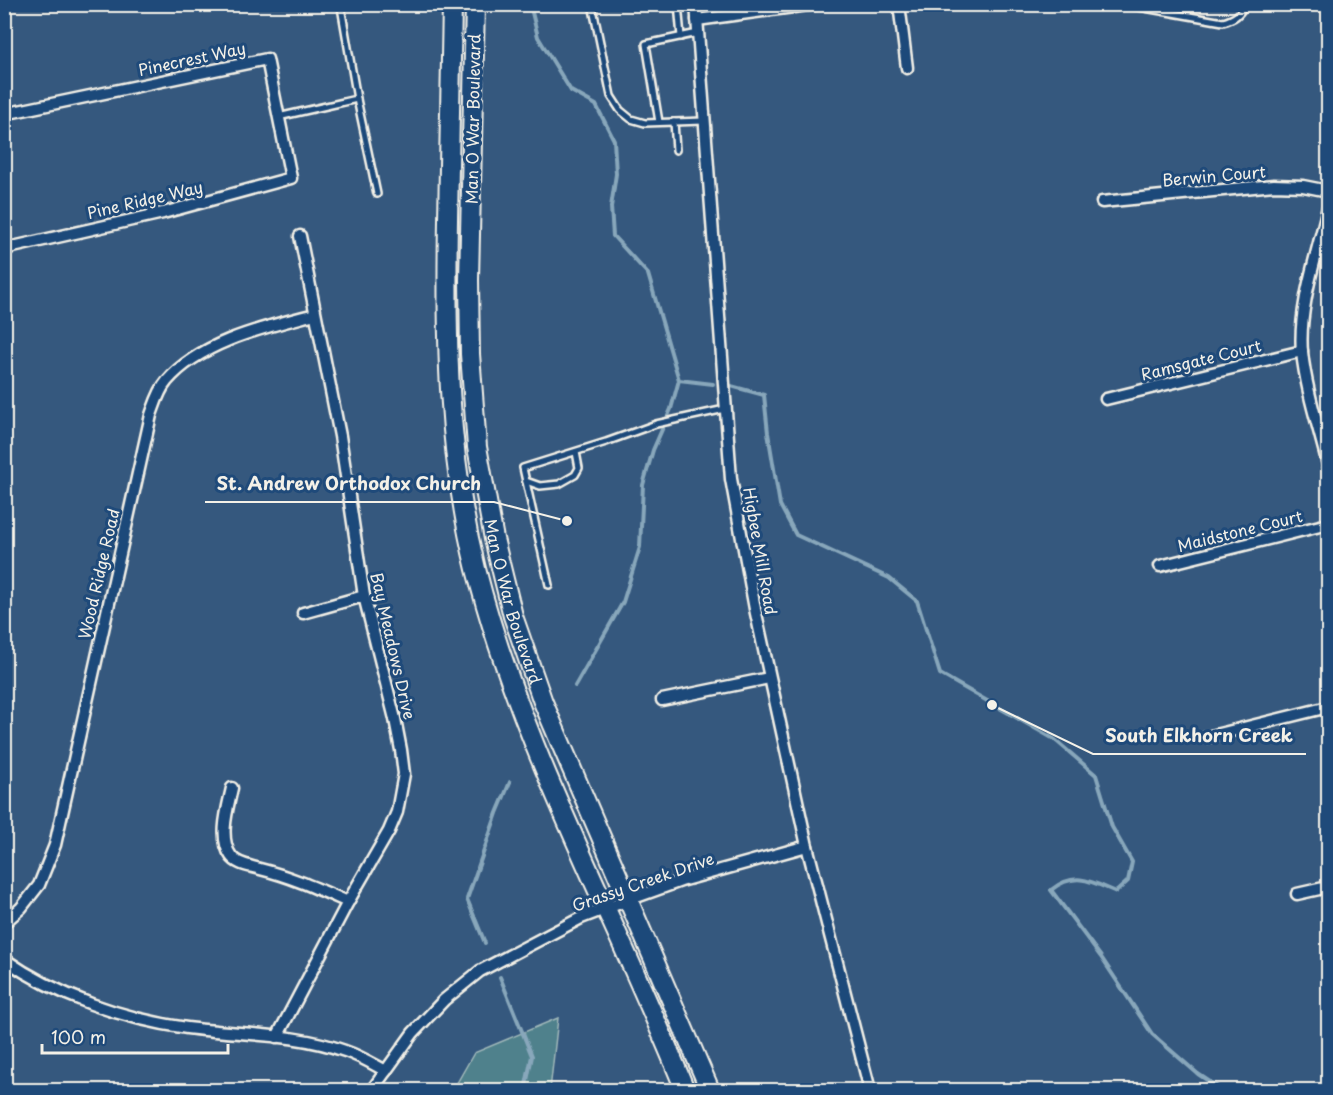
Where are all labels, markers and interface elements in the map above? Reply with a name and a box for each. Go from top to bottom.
street label: Man O War Boulevard [459,33,485,204]
street label: Pinecrest Way [136,35,248,81]
street label: Berwin Court [1161,158,1267,191]
street label: Pine Ridge Way [84,174,205,224]
street label: Ramsgate Court [1138,332,1264,386]
callout: St. Andrew Orthodox Church [205,466,494,502]
text: St. Andrew Orthodox Church [217,469,481,496]
street label: Higbee Mill Road [738,485,784,616]
street label: Maidstone Court [1175,503,1305,557]
street label: Wood Ridge Road [71,506,125,641]
street label: Man O War Boulevard [480,517,549,687]
street label: Bay Meadows Drive [365,570,423,722]
callout: South Elkhorn Creek [1093,718,1306,754]
text: South Elkhorn Creek [1105,721,1293,748]
street label: Grassy Creek Drive [568,845,717,917]
scale bar [42,1017,228,1055]
text: 100 m [51,1023,106,1050]

